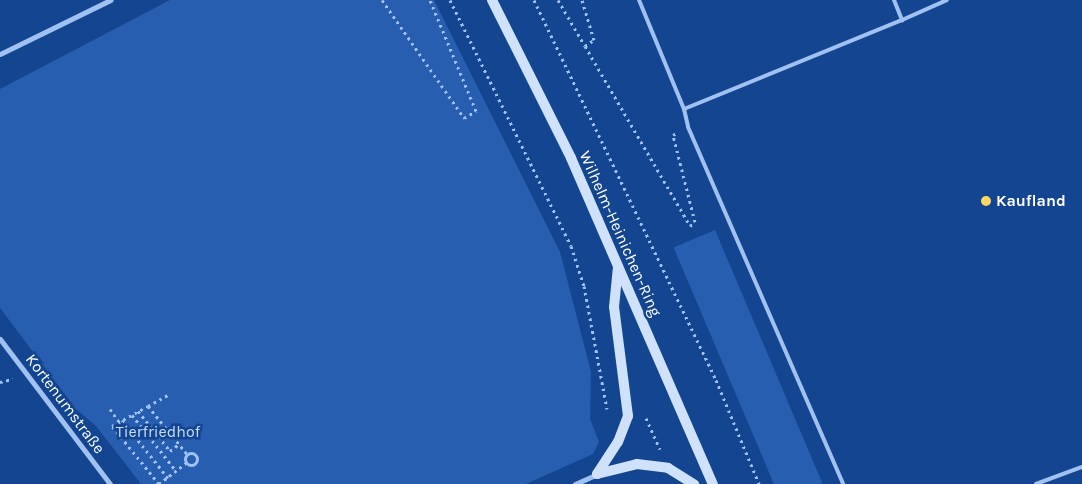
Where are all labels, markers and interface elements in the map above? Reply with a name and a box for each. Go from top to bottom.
street label: Wilhelm-Heinichen-Ring [575,148,665,320]
place label: Kaufland [996,191,1066,211]
marker: Kaufland [980,195,992,207]
street label: Kortenumstraße [21,350,109,458]
park label: Tierfriedhof [116,422,200,442]

